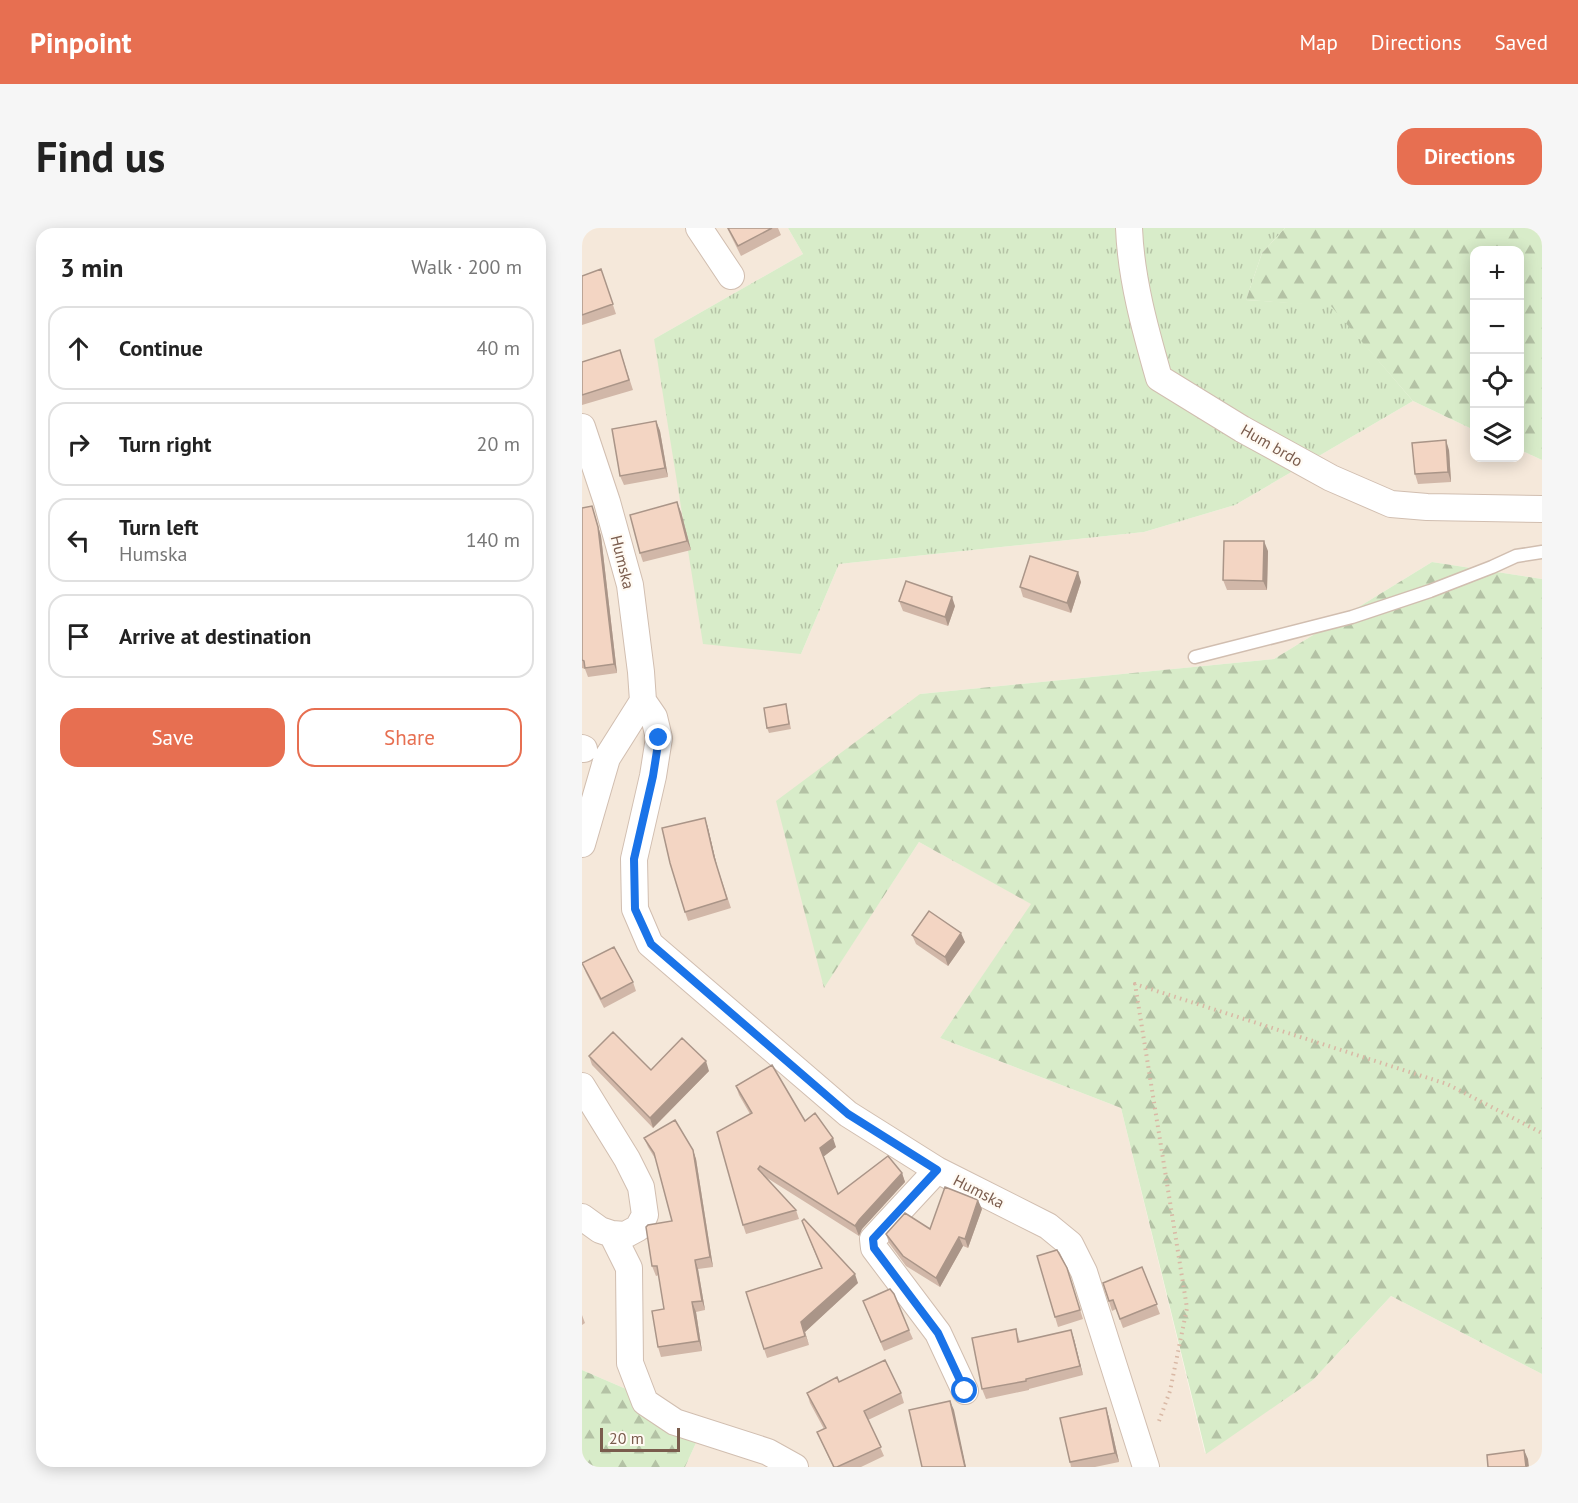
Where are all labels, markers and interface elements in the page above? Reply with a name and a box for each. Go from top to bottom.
text: Pinpoint [30,24,132,61]
text: Map [1299,29,1338,56]
text: Directions [1371,29,1462,56]
text: Saved [1495,29,1548,56]
button: Directions [1397,128,1542,185]
text: Find us [36,129,165,184]
map controls [1470,246,1524,462]
button: + [1470,246,1524,300]
text: 3 min [60,251,123,284]
text: Walk · 200 m [411,254,522,280]
button: − [1470,300,1524,354]
icon: ahead [62,332,95,365]
text: Continue [119,334,203,362]
text: 40 m [477,335,520,361]
button: locate [1470,354,1524,408]
button: layers [1470,408,1524,462]
street label: Hum brdo [1238,419,1306,471]
icon: right [62,428,95,461]
text: Turn right [119,430,211,458]
text: 20 m [477,431,520,457]
text: Turn left [119,513,199,541]
icon: left [62,524,95,557]
text: 140 m [466,527,520,553]
street label: Humska [607,533,639,591]
text: Humska [119,541,187,567]
icon: arrive [62,620,95,653]
text: Arrive at destination [119,622,311,650]
button: Save [60,708,285,767]
button: Share [297,708,522,767]
route end [645,724,671,750]
street label: Humska [950,1170,1008,1212]
route start [951,1377,977,1403]
scale bar [600,1425,680,1452]
text: 20 m [609,1428,644,1448]

